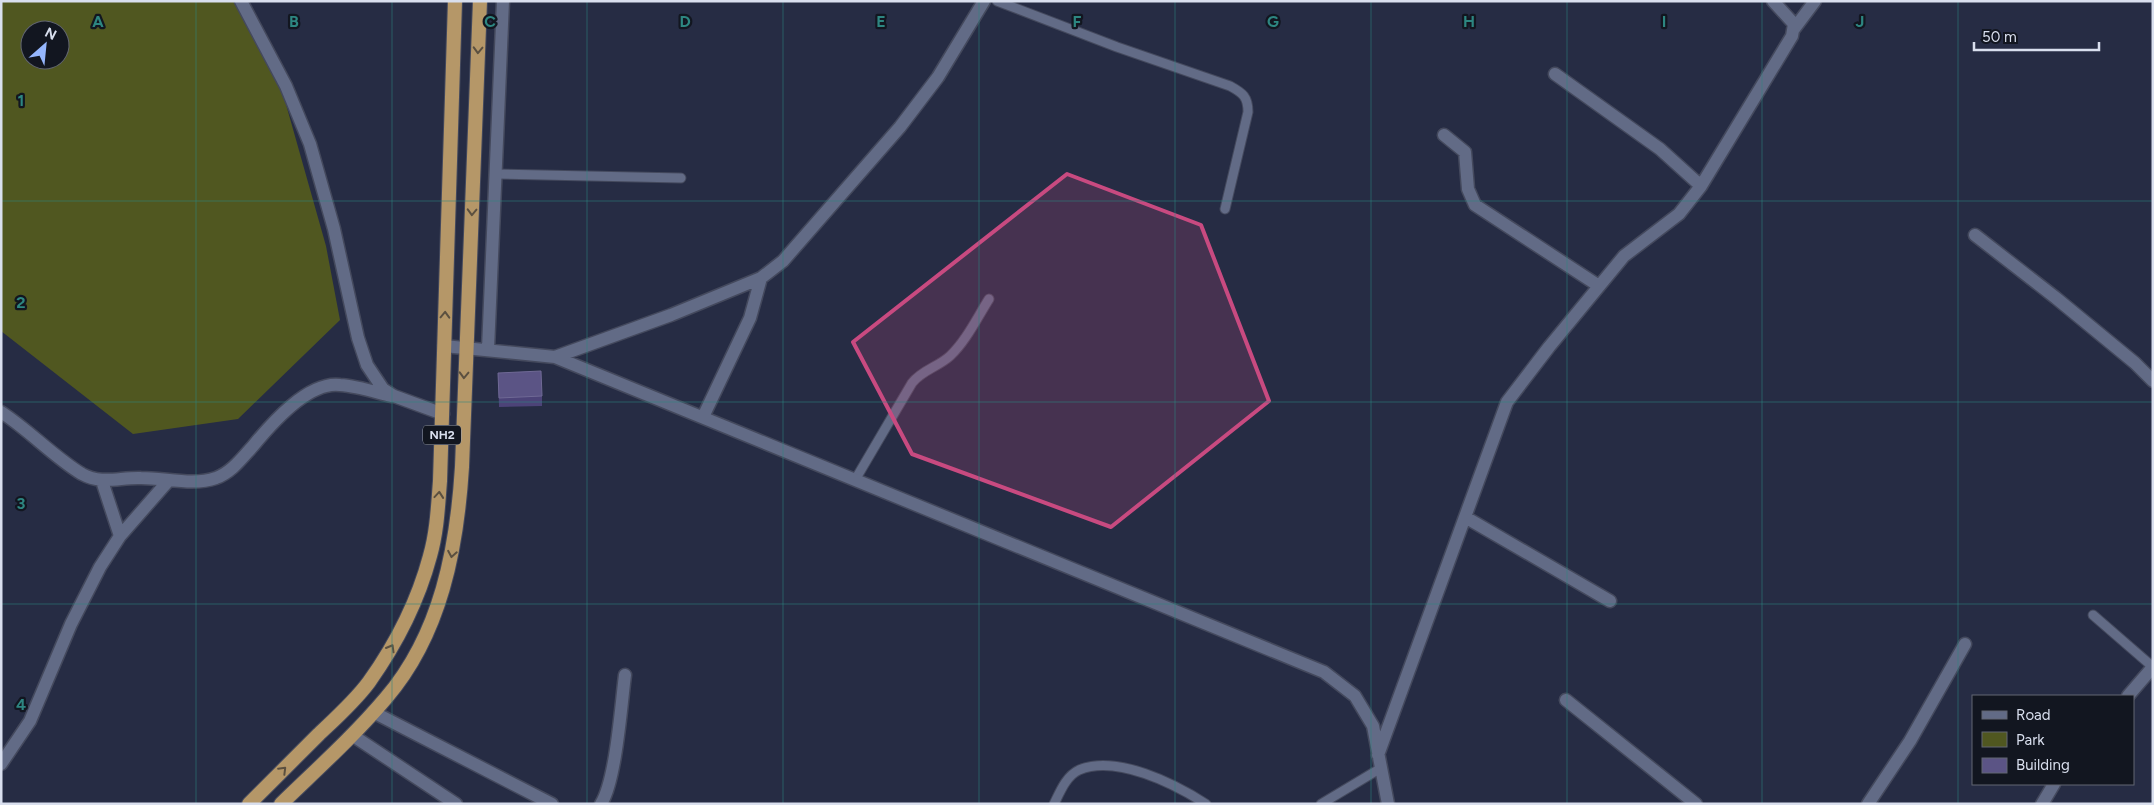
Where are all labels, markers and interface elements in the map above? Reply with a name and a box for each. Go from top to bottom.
text: A [92,12,104,31]
text: B [289,12,299,31]
text: C [484,12,496,31]
text: D [679,12,691,31]
text: E [876,12,886,31]
text: F [1073,12,1082,31]
text: G [1267,12,1279,31]
text: H [1463,12,1475,31]
text: I [1662,12,1666,31]
text: J [1856,12,1864,31]
north arrow [20,20,70,70]
scale bar [1974,20,2099,52]
text: N [42,24,59,44]
text: 50 m [1982,28,2017,46]
one-way arrow [473,46,484,54]
text: 1 [18,91,24,110]
one-way arrow [467,209,478,217]
text: 2 [16,293,26,312]
one-way arrow [440,311,451,319]
one-way arrow [459,371,470,379]
road number: NH2 [423,426,461,444]
one-way arrow [433,491,444,499]
text: 3 [17,494,26,513]
one-way arrow [447,549,457,558]
one-way arrow [384,645,394,654]
text: 4 [16,695,26,714]
legend [1972,695,2134,785]
text: Road [2016,706,2051,724]
text: Park [2016,731,2045,749]
text: Building [2016,756,2070,774]
one-way arrow [278,766,287,775]

